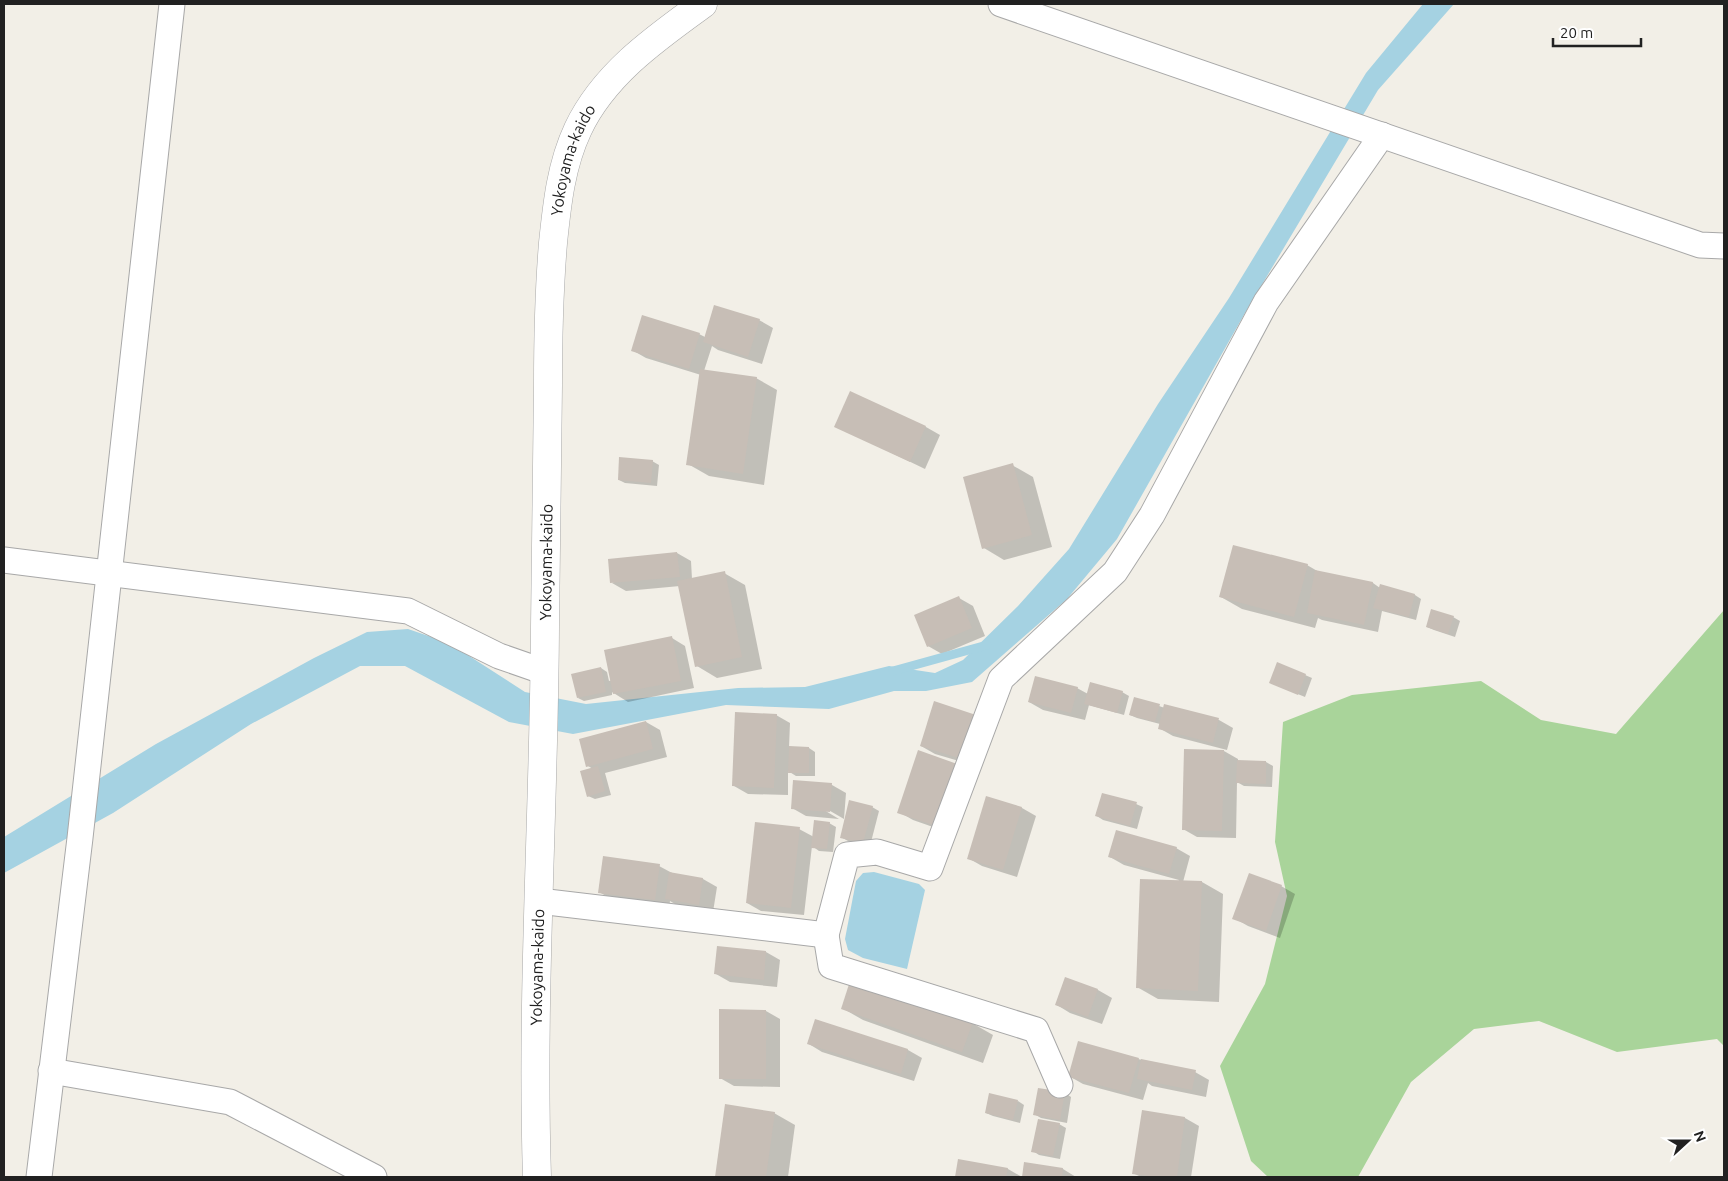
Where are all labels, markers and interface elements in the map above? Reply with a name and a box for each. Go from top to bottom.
scale bar [1553,15,1640,47]
text: 20 m [1560,24,1593,41]
street label: Yokoyama-kaido [547,101,599,217]
street label: Yokoyama-kaido [536,504,556,621]
street label: Yokoyama-kaido [527,908,547,1025]
north arrow [1663,1116,1713,1166]
text: N [1691,1129,1709,1144]

